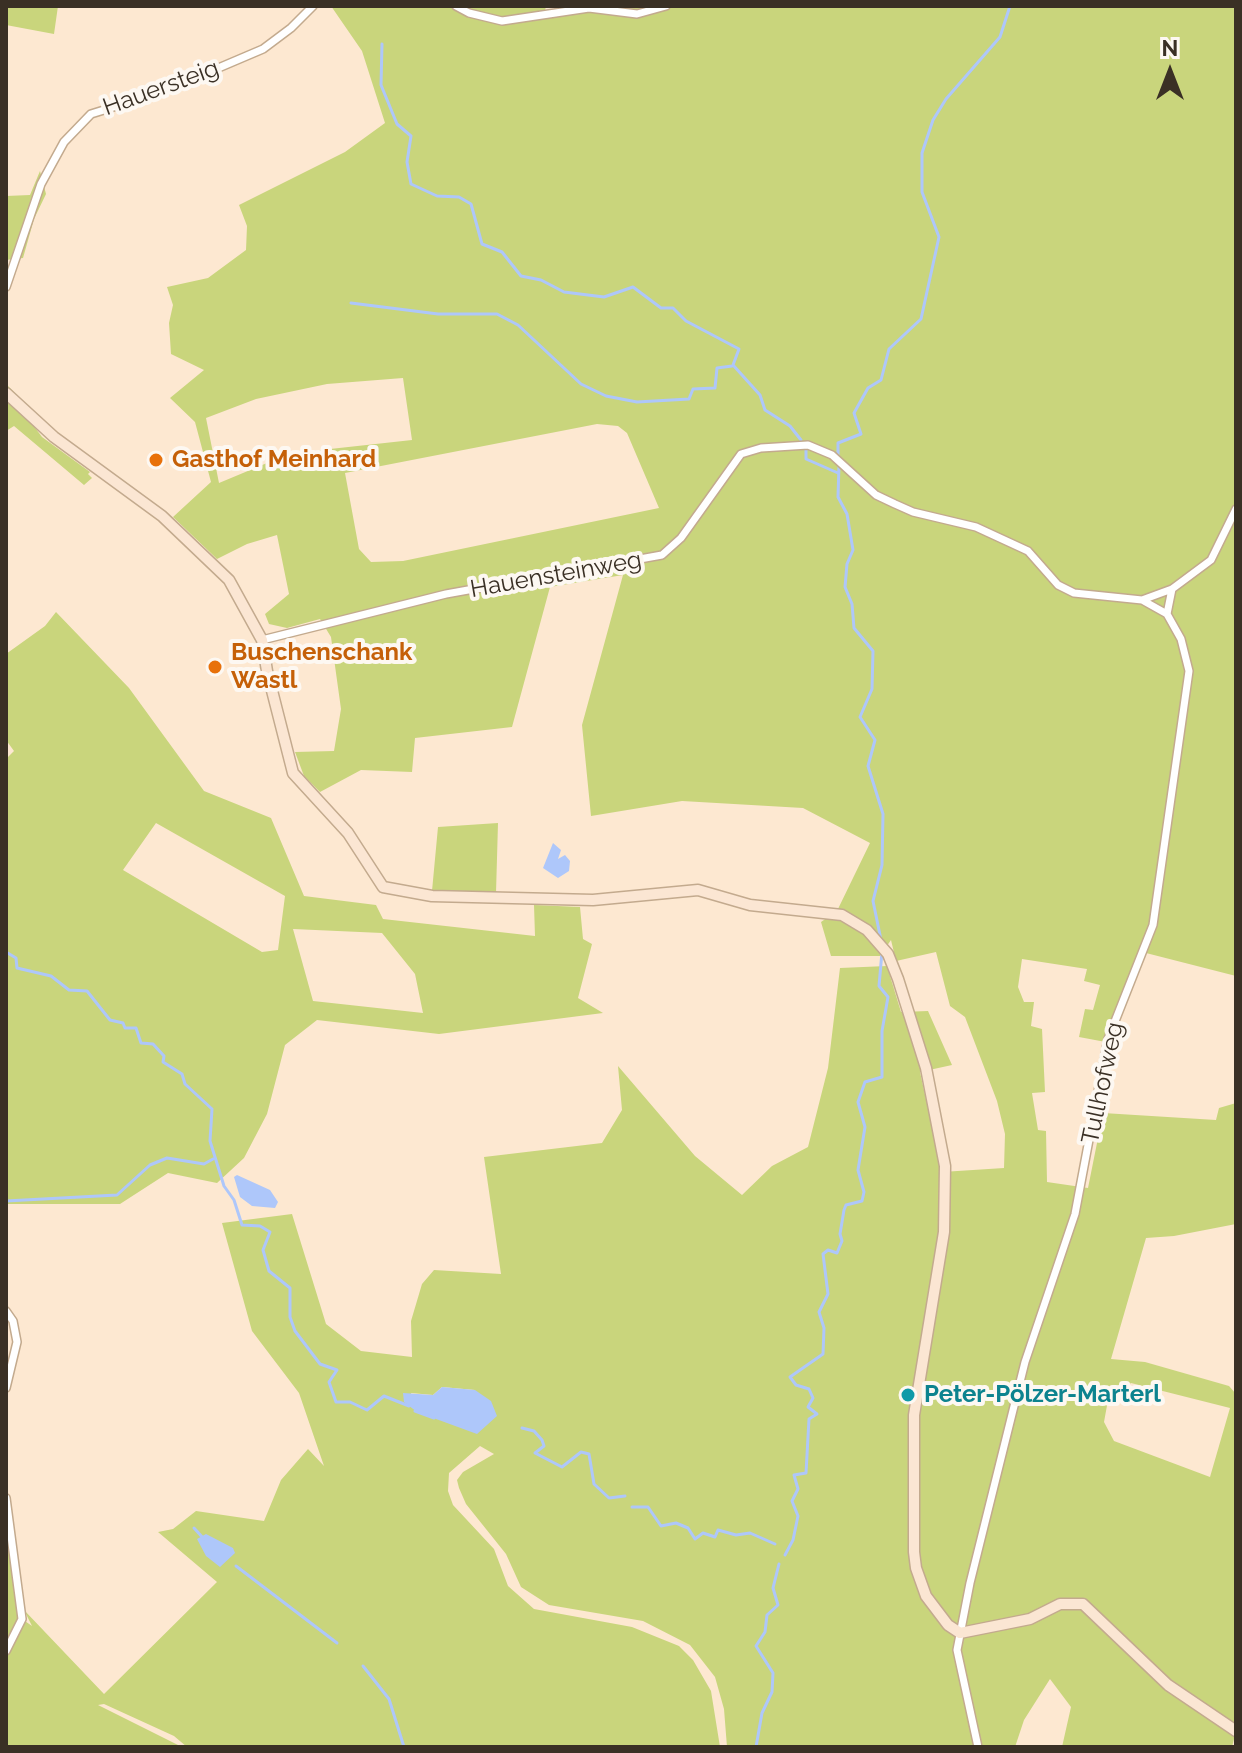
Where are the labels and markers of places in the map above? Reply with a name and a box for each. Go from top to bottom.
place label: Gasthof Meinhard [172,446,376,474]
marker: Gasthof Meinhard [147,451,165,469]
place label: Buschenschank Wastl [231,639,412,695]
marker: Buschenschank Wastl [206,658,224,676]
place label: Peter-Pölzer-Marterl [924,1381,1161,1409]
marker: Peter-Pölzer-Marterl [899,1386,917,1404]

